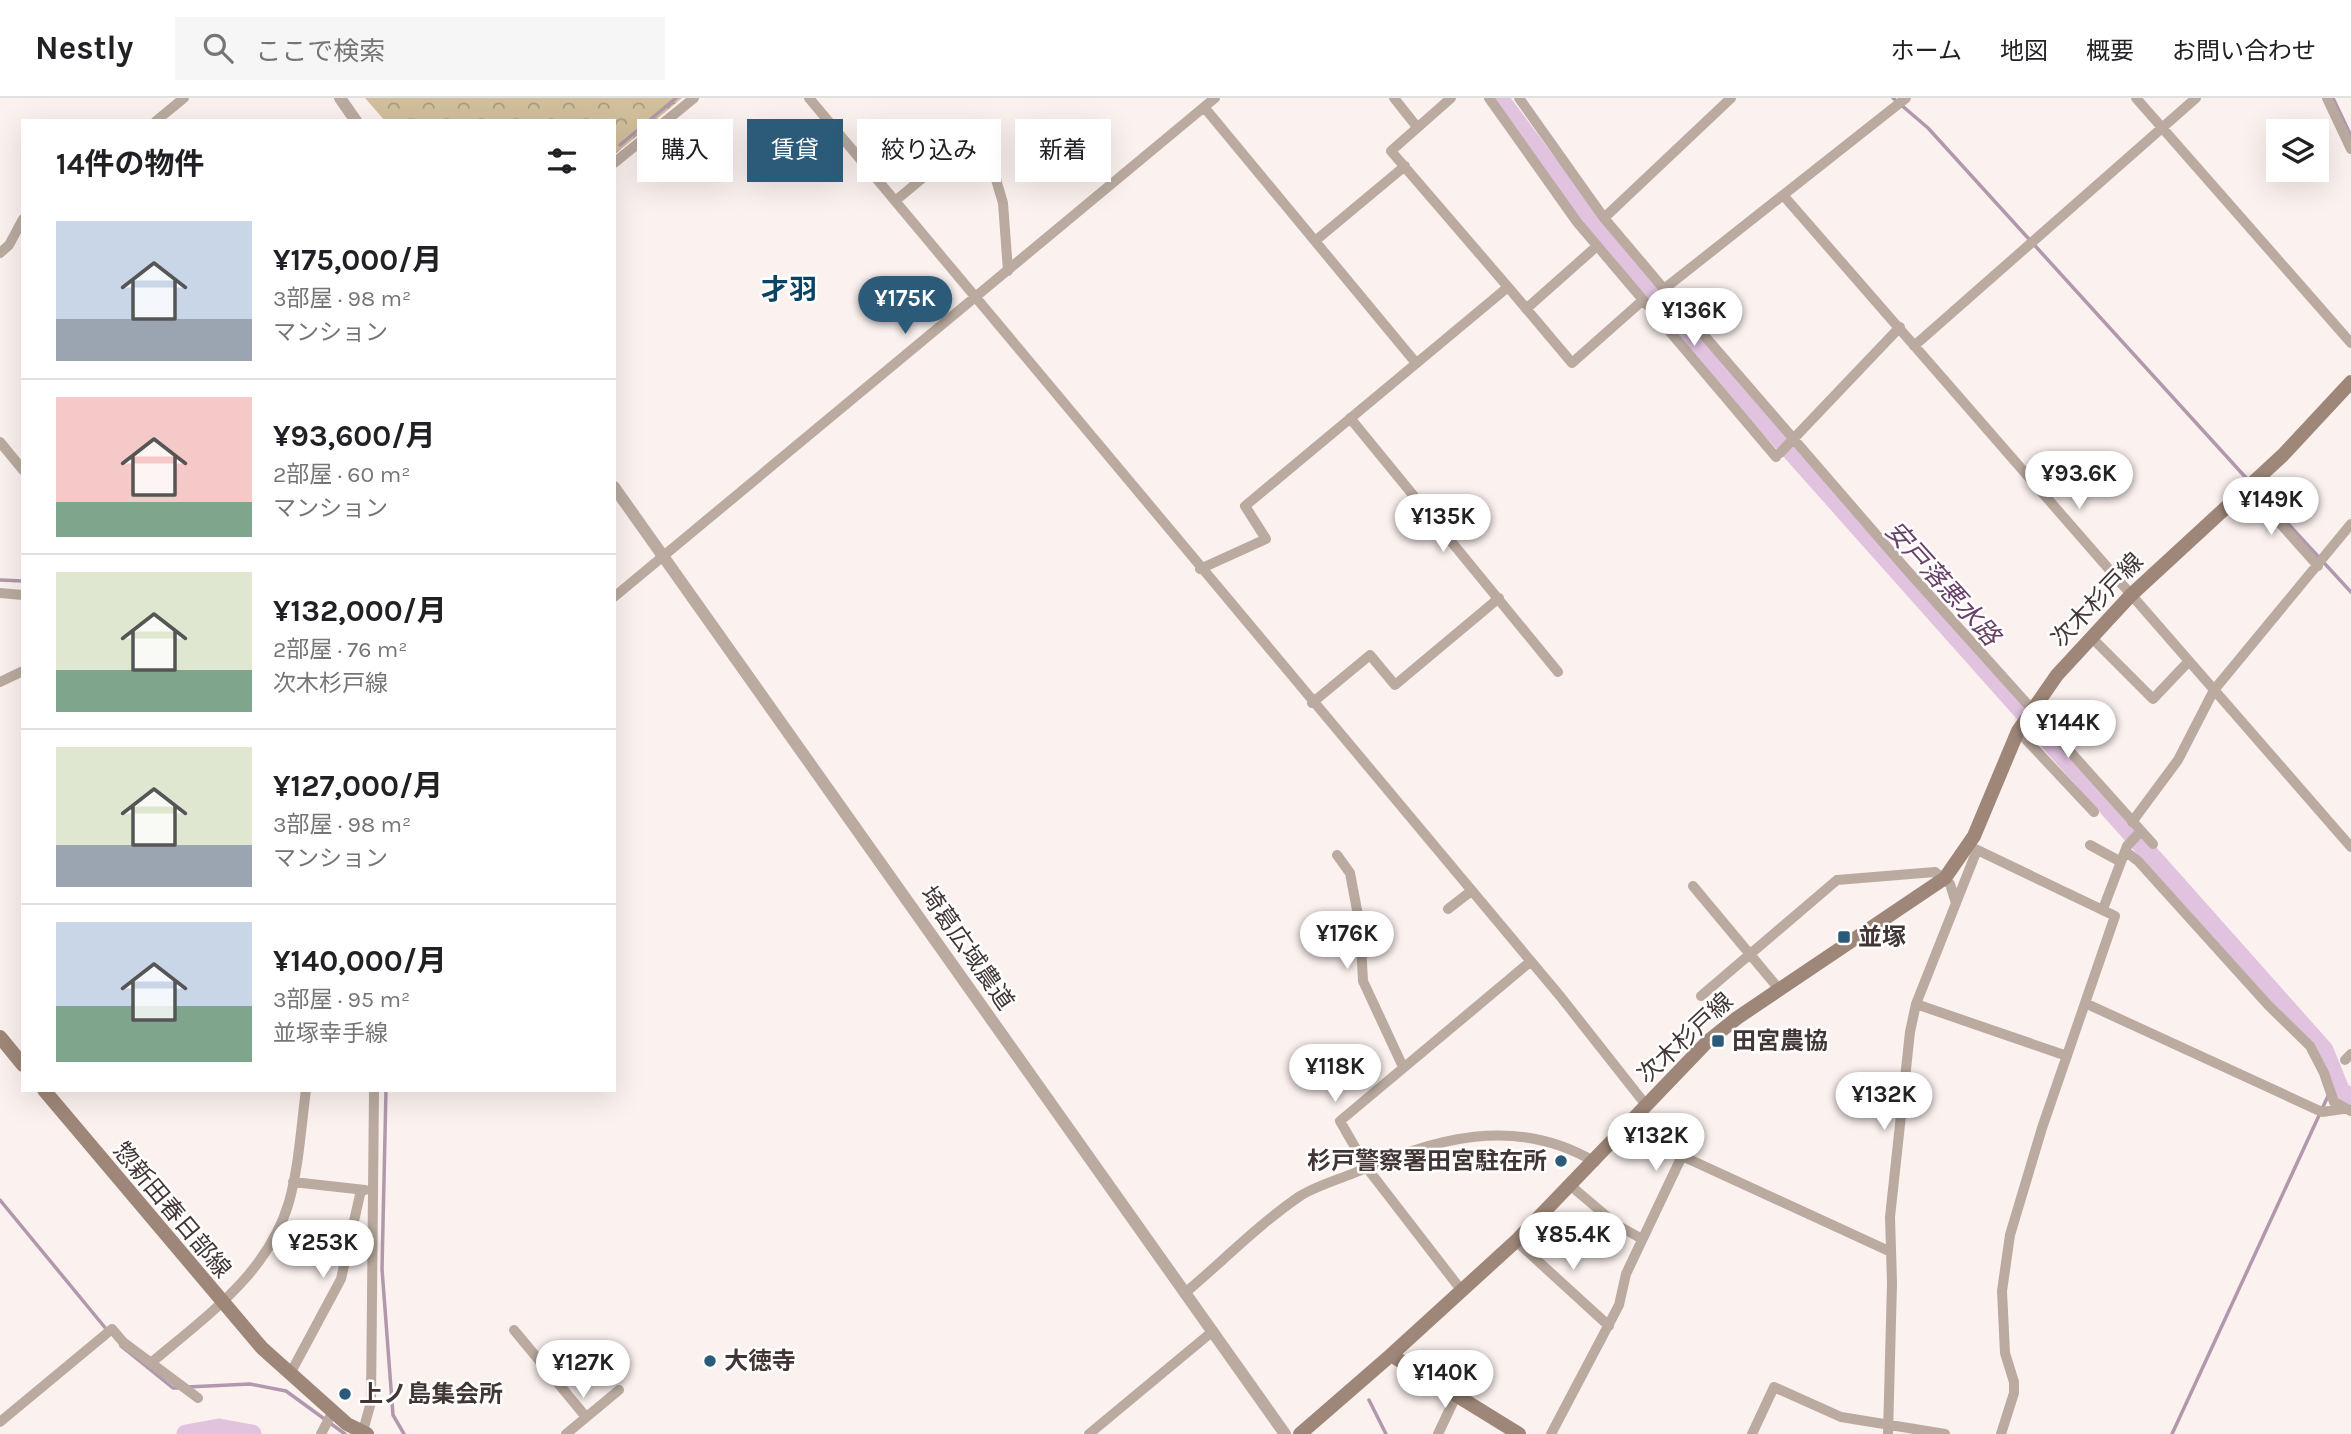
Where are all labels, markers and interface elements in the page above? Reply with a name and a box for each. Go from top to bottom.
search box [175,17,665,80]
text: Nestly [35,29,133,67]
icon: search [199,29,237,67]
text: ここで検索 [255,36,385,67]
text: ホーム [1891,37,1962,65]
text: 地図 [2000,37,2048,65]
text: 概要 [2086,37,2134,65]
text: お問い合わせ [2172,37,2316,65]
chip: 購入 [637,119,733,182]
chip: 賃貸 [747,119,843,182]
chip: 絞り込み [857,119,1001,182]
chip: 新着 [1015,119,1111,182]
map controls [2266,119,2329,182]
button: layers [2266,119,2329,182]
icon: filters [543,142,581,180]
text: 14件の物件 [56,146,205,182]
text: ¥175,000/月 [273,242,442,278]
icon: home [112,249,196,333]
district label: 才羽 [761,273,817,306]
pin: ¥175K [856,276,954,336]
text: 3部屋 · 98 m² [273,285,411,312]
text: ¥175K [874,285,936,312]
pin: ¥136K [1645,288,1743,348]
text: ¥136K [1662,297,1727,324]
text: マンション [273,319,388,346]
text: ¥93,600/月 [273,418,435,454]
icon: home [112,425,196,509]
pin: ¥93.6K [2022,452,2136,511]
text: ¥93.6K [2041,460,2117,487]
text: 2部屋 · 60 m² [273,461,410,488]
pin: ¥149K [2222,478,2320,537]
text: ¥149K [2239,486,2303,513]
pin: ¥135K [1394,494,1492,554]
text: マンション [273,495,388,522]
text: ¥135K [1411,503,1475,530]
water label: 安戸落悪水路 [1879,515,2008,653]
street label: 次木杉戸線 [2045,547,2149,653]
text: ¥132,000/月 [273,593,447,629]
icon: home [112,600,196,684]
text: 2部屋 · 76 m² [273,636,408,663]
text: 次木杉戸線 [273,670,388,697]
pin: ¥144K [2019,700,2117,760]
text: ¥144K [2036,709,2100,736]
text: ¥127,000/月 [273,768,443,804]
icon: home [112,775,196,859]
text: 3部屋 · 98 m² [273,811,411,838]
text: マンション [273,845,388,872]
street label: 埼葛広域農道 [914,881,1020,1015]
pin: ¥176K [1298,912,1396,971]
text: ¥176K [1316,920,1378,947]
place label: 並塚 [1858,923,1906,951]
marker: 並塚 [1836,929,1852,945]
text: ¥140,000/月 [273,943,447,979]
icon: home [112,950,196,1034]
text: 3部屋 · 95 m² [273,986,410,1013]
street label: 次木杉戸線 [1632,987,1738,1089]
text: 並塚幸手線 [273,1020,388,1047]
place label: 田宮農協 [1732,1027,1828,1055]
marker: 田宮農協 [1710,1033,1726,1049]
pin: ¥118K [1286,1044,1384,1104]
text: ¥118K [1305,1053,1365,1080]
pin: ¥132K [1835,1072,1933,1132]
text: ¥132K [1852,1081,1916,1108]
pin: ¥132K [1607,1114,1705,1173]
text: ¥132K [1624,1122,1688,1149]
street label: 惣新田春日部線 [107,1137,237,1283]
place label: 杉戸警察署田宮駐在所 [1307,1147,1547,1175]
marker: 杉戸警察署田宮駐在所 [1553,1153,1569,1169]
pin: ¥85.4K [1516,1212,1630,1272]
pin: ¥253K [274,1220,372,1280]
text: ¥85.4K [1535,1221,1611,1248]
text: ¥253K [288,1229,358,1256]
pin: ¥127K [534,1340,632,1400]
place label: 大徳寺 [724,1347,796,1375]
text: ¥127K [552,1349,614,1376]
pin: ¥140K [1396,1350,1494,1410]
marker: 大徳寺 [702,1353,718,1369]
text: ¥140K [1413,1359,1477,1386]
place label: 上ノ島集会所 [359,1380,503,1408]
marker: 上ノ島集会所 [337,1386,353,1402]

